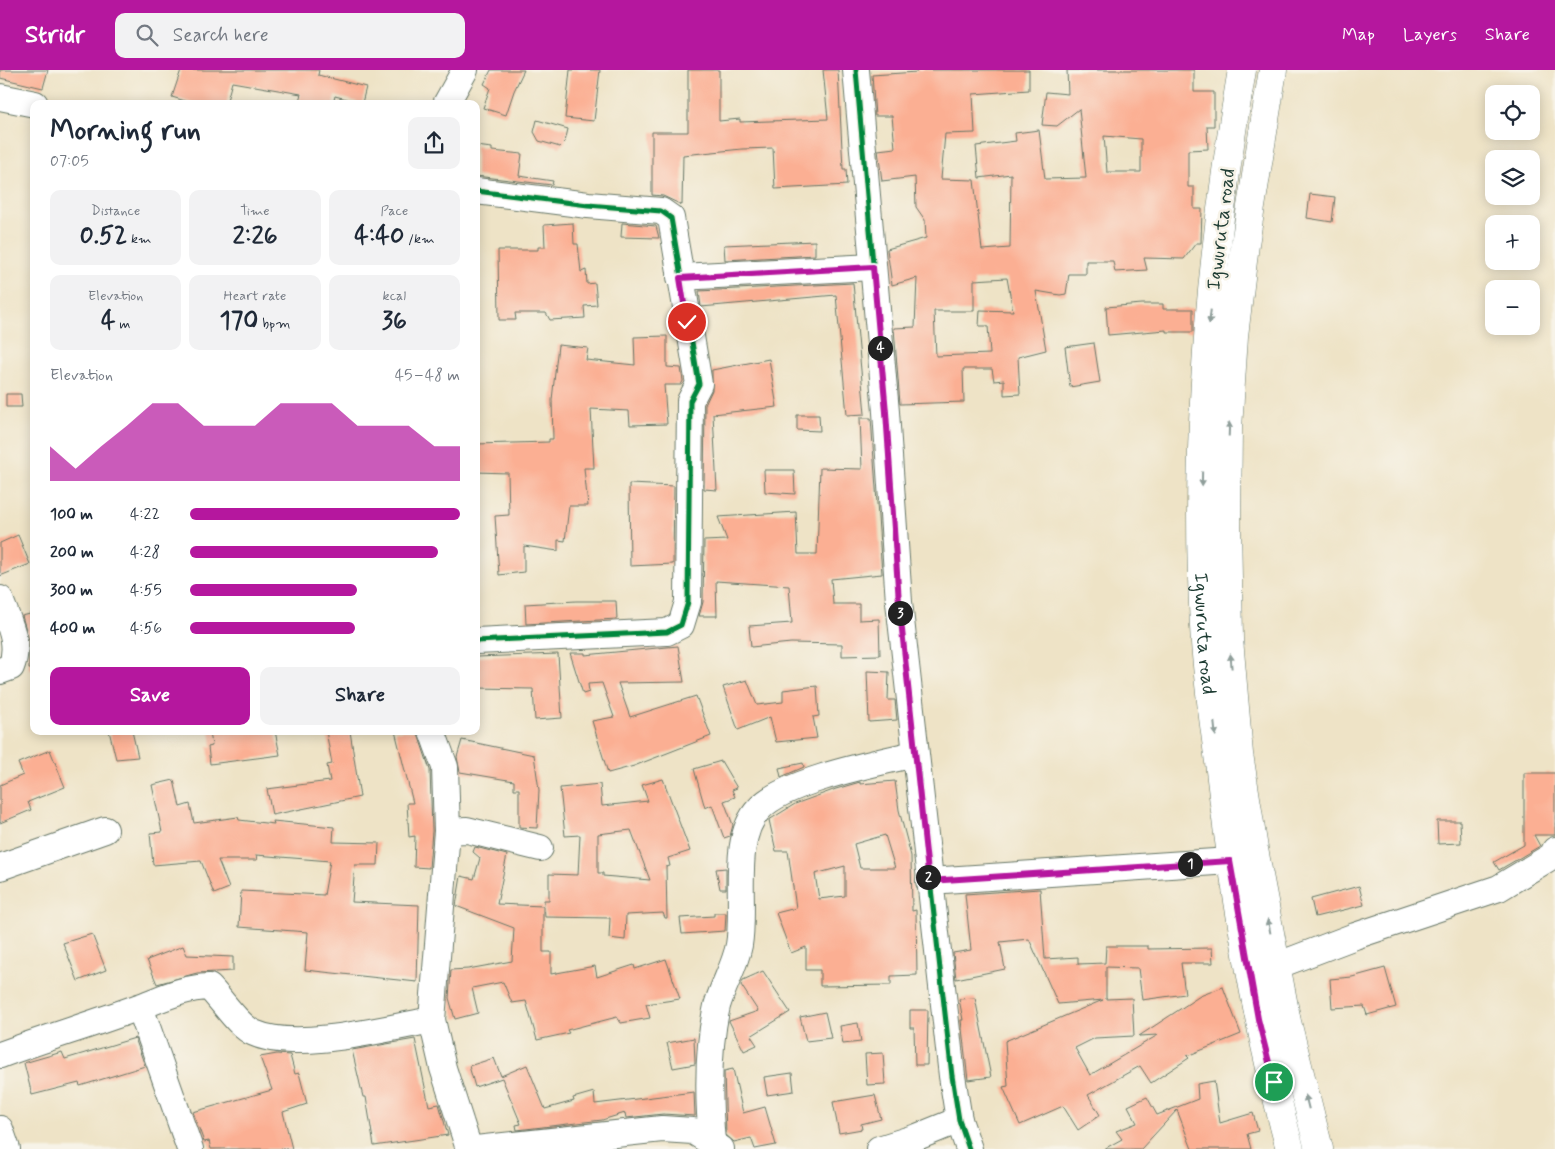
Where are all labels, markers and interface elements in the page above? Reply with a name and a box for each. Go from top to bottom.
search box [115,13,465,58]
text: Stridr [25,20,85,51]
icon: search [133,21,161,49]
text: Search here [173,23,269,48]
text: Map [1342,23,1375,47]
text: Layers [1403,23,1457,47]
text: Share [1485,23,1530,47]
map controls [1485,85,1540,335]
button: locate [1485,85,1540,140]
text: Morning run [50,113,201,150]
button: share [408,117,460,169]
button: layers [1485,150,1540,205]
text: 07:05 [50,151,89,172]
street label: Igwuruta road [1201,167,1242,291]
text: Distance [91,202,140,220]
text: Time [240,202,270,220]
text: Pace [380,202,408,220]
button: + [1485,215,1540,270]
text: 0.52 [80,220,127,253]
text: 2:26 [232,220,278,253]
text: 4:40 [354,220,404,253]
text: km [127,230,151,248]
text: /km [404,230,435,248]
button: − [1485,280,1540,335]
text: Elevation [88,287,143,305]
text: Heart rate [224,287,286,305]
text: kcal [383,287,406,305]
pin [666,301,708,343]
text: 4 [101,305,115,338]
text: 170 [220,305,258,338]
text: 36 [382,305,407,338]
icon: check [673,308,701,336]
one-way arrow [1206,309,1214,325]
text: m [115,315,130,333]
text: bpm [258,315,290,333]
pin: 4 [868,336,892,360]
text: 4 [876,339,885,357]
text: Elevation [50,365,113,386]
text: 45–48 m [395,365,460,386]
one-way arrow [1225,421,1233,437]
one-way arrow [1198,471,1206,487]
text: 100 m [50,504,93,525]
text: 4:22 [130,504,160,525]
text: 200 m [50,542,94,563]
text: 4:28 [130,542,160,563]
street label: Igwuruta road [1187,572,1222,696]
text: 300 m [50,580,93,601]
text: 4:55 [130,580,162,601]
pin: 3 [888,600,912,626]
text: 3 [897,604,904,622]
text: 400 m [50,618,95,639]
text: 4:56 [130,618,162,639]
one-way arrow [1227,653,1235,669]
button: Save [50,667,250,725]
button: Share [260,667,460,725]
one-way arrow [1211,721,1219,737]
pin: 1 [1178,852,1202,876]
text: 1 [1187,855,1194,873]
pin: 2 [916,864,940,890]
text: 2 [925,868,932,886]
one-way arrow [1264,918,1272,934]
pin [1253,1061,1295,1103]
icon: arrive [1260,1068,1288,1096]
one-way arrow [1303,1094,1311,1109]

